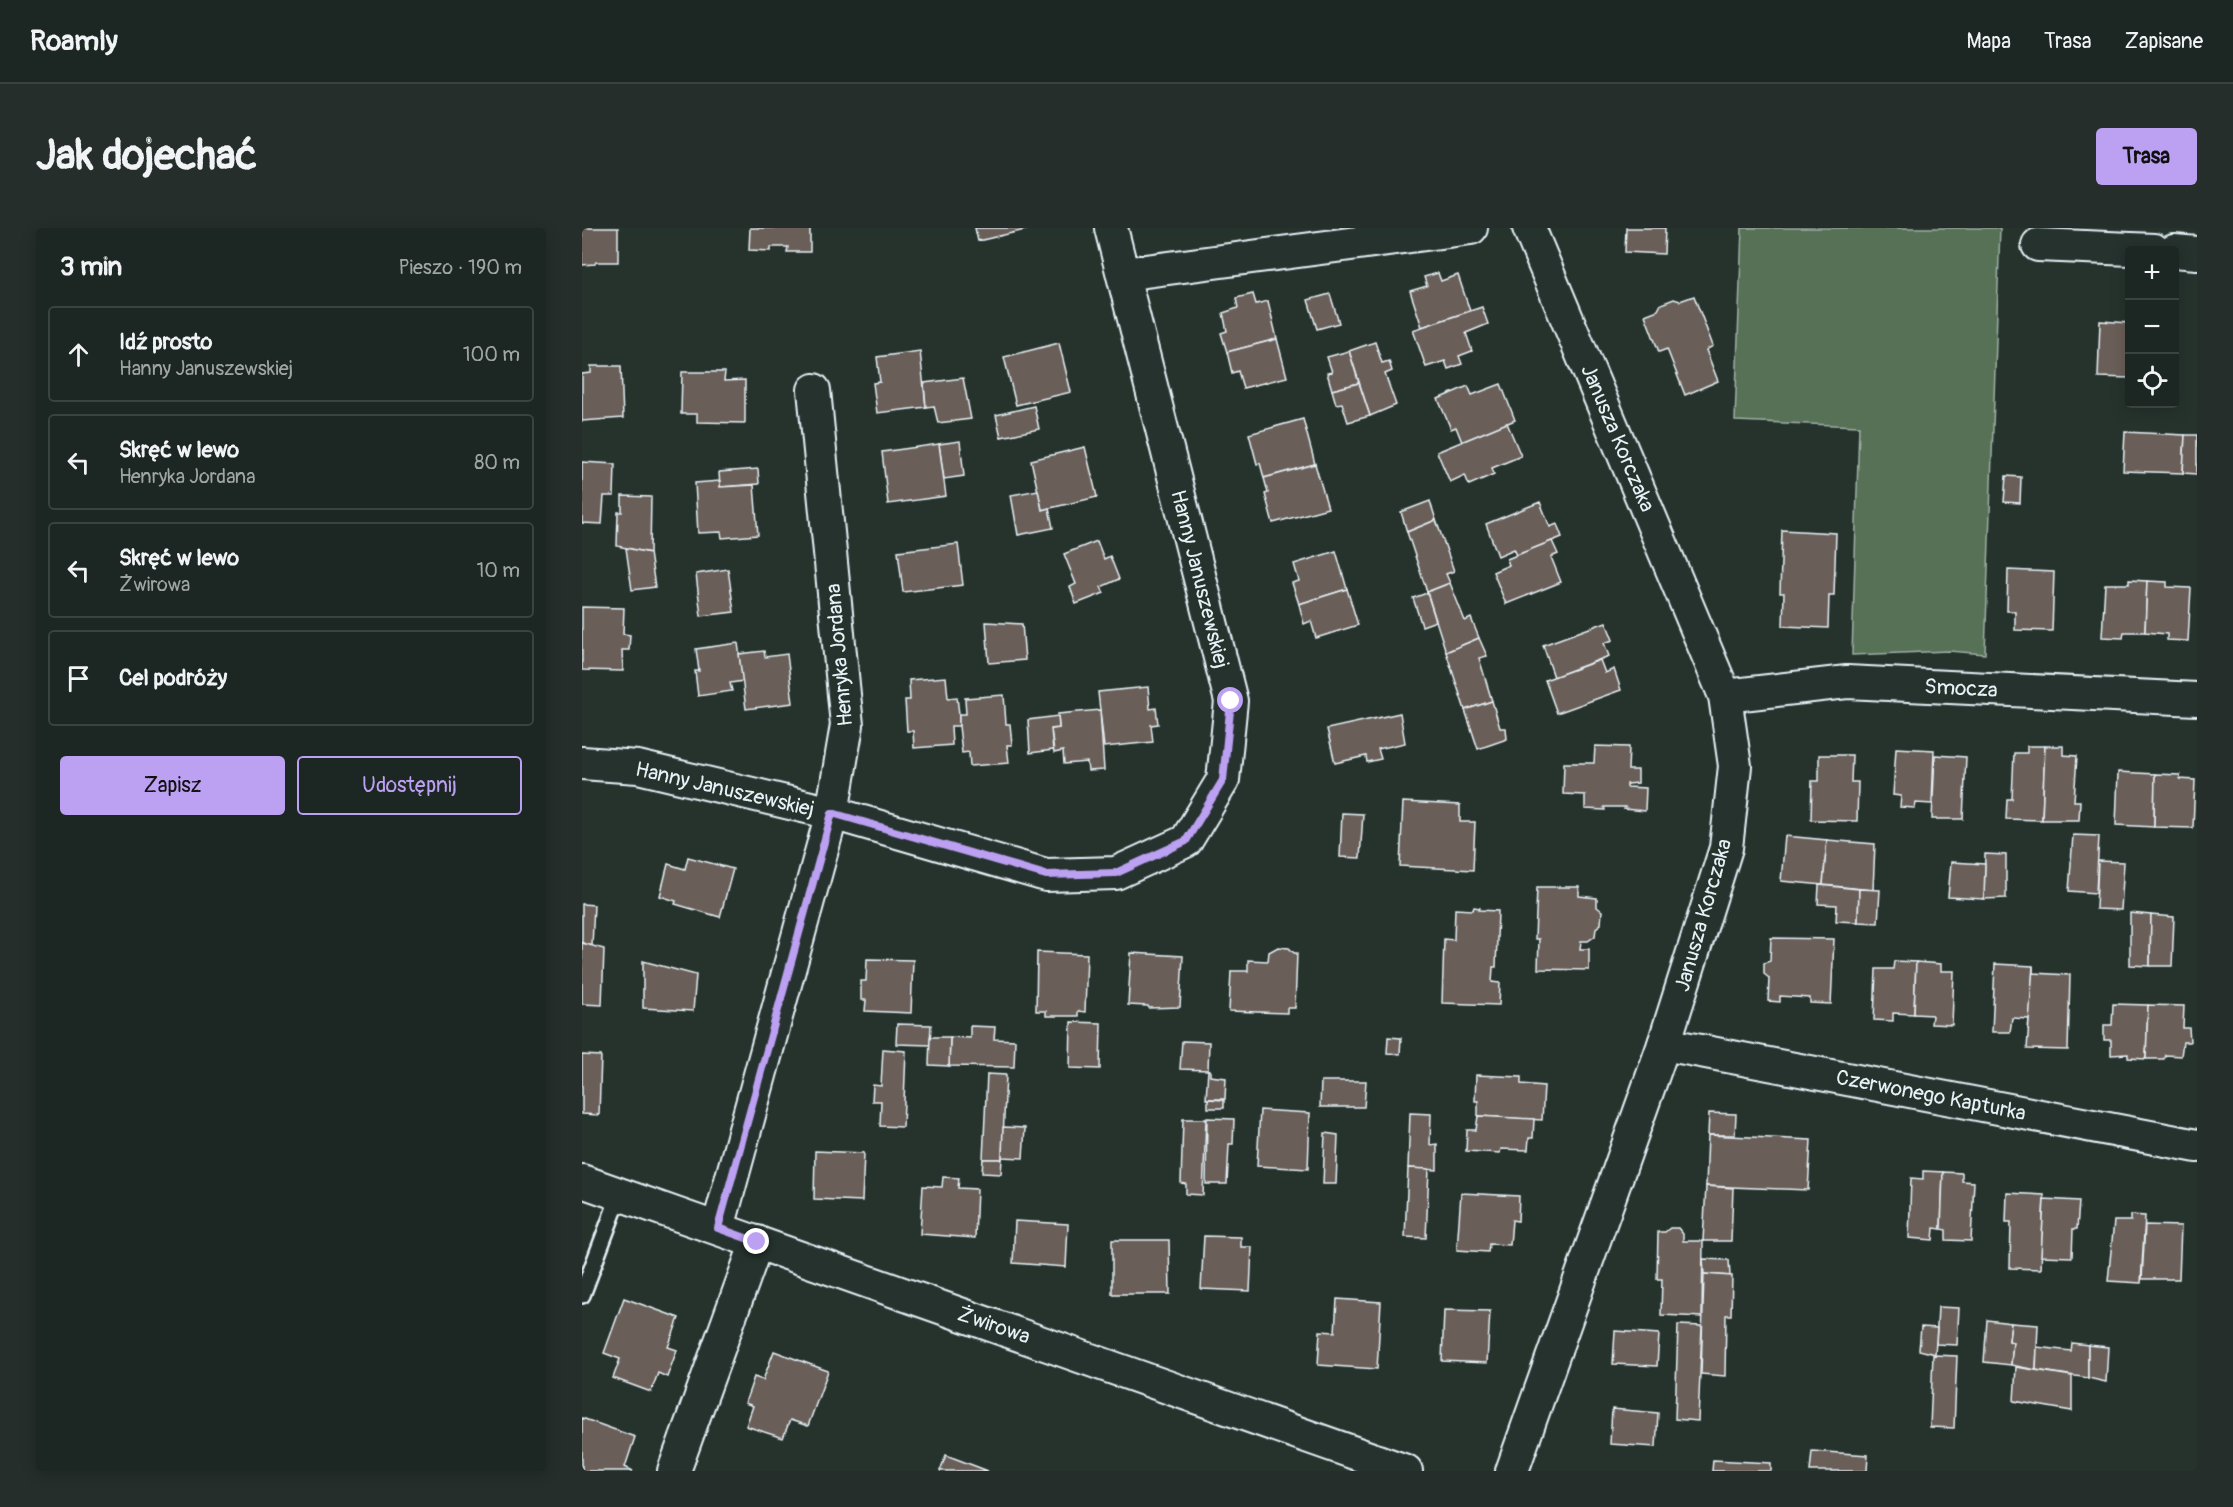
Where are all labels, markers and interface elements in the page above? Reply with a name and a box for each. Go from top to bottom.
text: Roamly [30,24,118,59]
text: Mapa [1966,28,2011,55]
text: Trasa [2044,28,2092,55]
text: Zapisane [2125,28,2203,55]
button: Trasa [2096,128,2197,185]
text: Jak dojechać [36,130,257,182]
map controls [2125,246,2179,408]
button: + [2125,246,2179,300]
text: 3 min [60,251,122,283]
text: Pieszo · 190 m [398,255,522,280]
button: − [2125,300,2179,354]
text: Idź prosto [119,328,212,356]
icon: ahead [62,338,95,371]
text: 100 m [463,342,520,367]
button: locate [2125,354,2179,408]
text: Hanny Januszewskiej [119,356,293,381]
street label: Janusza Korczaka [1574,360,1661,516]
text: Skręć w lewo [119,436,239,464]
icon: left [62,446,95,479]
text: 80 m [474,450,520,475]
text: Henryka Jordana [119,464,255,489]
street label: Hanny Januszewskiej [1164,487,1235,671]
text: Skręć w lewo [119,544,239,572]
icon: left [62,554,95,587]
text: 10 m [476,558,520,583]
text: Żwirowa [119,572,190,597]
street label: Henryka Jordana [820,582,859,728]
icon: arrive [62,662,95,695]
text: Cel podróży [119,664,227,692]
street label: Smocza [1924,673,1998,704]
route start [1217,687,1243,713]
button: Zapisz [60,756,285,815]
button: Udostępnij [297,756,522,815]
street label: Hanny Januszewskiej [633,756,817,823]
street label: Janusza Korczaka [1669,836,1738,995]
street label: Czerwonego Kapturka [1834,1064,2028,1127]
route end [743,1228,769,1254]
street label: Żwirowa [954,1301,1034,1350]

